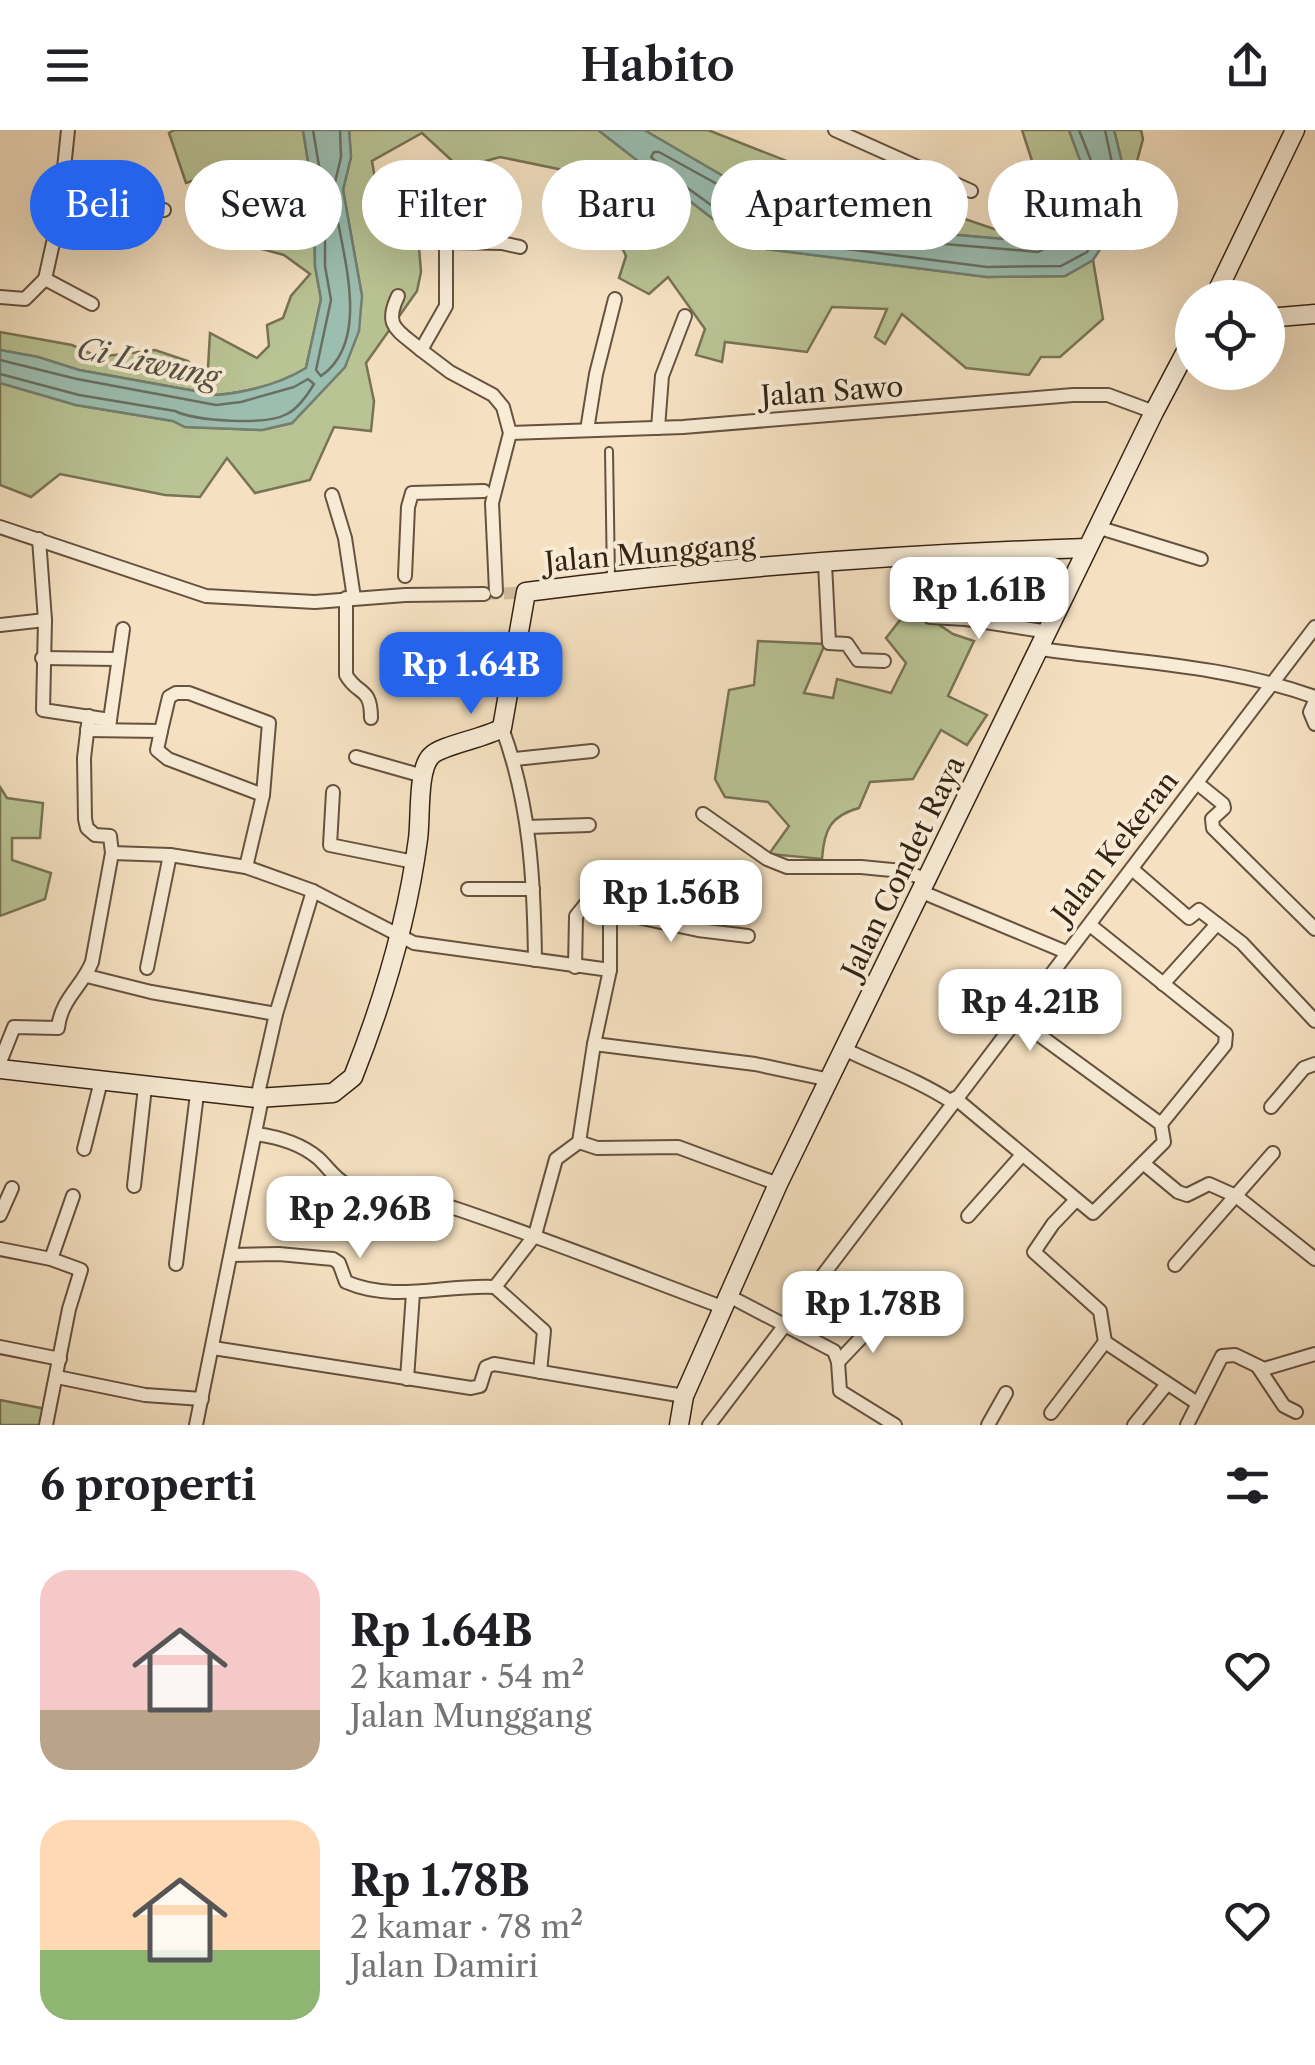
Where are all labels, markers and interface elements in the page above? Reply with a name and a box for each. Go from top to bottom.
text: Habito [580,37,735,93]
icon: menu [40,38,95,93]
icon: share [1220,38,1275,93]
chip: Beli [30,160,165,250]
chip: Sewa [185,160,342,250]
chip: Filter [362,160,522,250]
chip: Baru [542,160,691,250]
chip: Apartemen [711,160,968,250]
chip: Rumah [988,160,1178,250]
map controls [1175,280,1285,390]
button: locate [1175,280,1285,390]
water label: Ci Liwung [74,329,225,396]
street label: Jalan Sawo [756,369,904,413]
street label: Jalan Munggang [539,527,757,579]
pin: Rp 1.61B [876,557,1082,642]
text: Rp 1.61B [912,570,1046,609]
pin: Rp 1.64B [368,632,574,717]
text: Rp 1.64B [401,645,541,684]
street label: Jalan Condet Raya [833,750,972,987]
street label: Jalan Kekeran [1043,764,1185,933]
pin: Rp 1.56B [568,860,774,945]
text: Rp 1.56B [602,873,740,912]
pin: Rp 4.21B [927,969,1133,1054]
text: Rp 4.21B [960,982,1100,1021]
pin: Rp 2.96B [257,1176,463,1261]
text: Rp 2.96B [288,1189,432,1228]
pin: Rp 1.78B [770,1271,976,1356]
text: Rp 1.78B [804,1284,942,1323]
icon: filters [1220,1458,1275,1513]
text: 6 properti [40,1459,256,1511]
text: Rp 1.64B [350,1605,533,1657]
icon: home [120,1610,240,1730]
icon: heart [1220,1643,1275,1698]
text: 2 kamar · 54 m² [350,1657,585,1696]
text: Jalan Munggang [350,1696,592,1735]
text: Rp 1.78B [350,1855,530,1907]
icon: home [120,1860,240,1980]
icon: heart [1220,1893,1275,1948]
text: 2 kamar · 78 m² [350,1907,583,1946]
text: Jalan Damiri [350,1946,538,1985]

